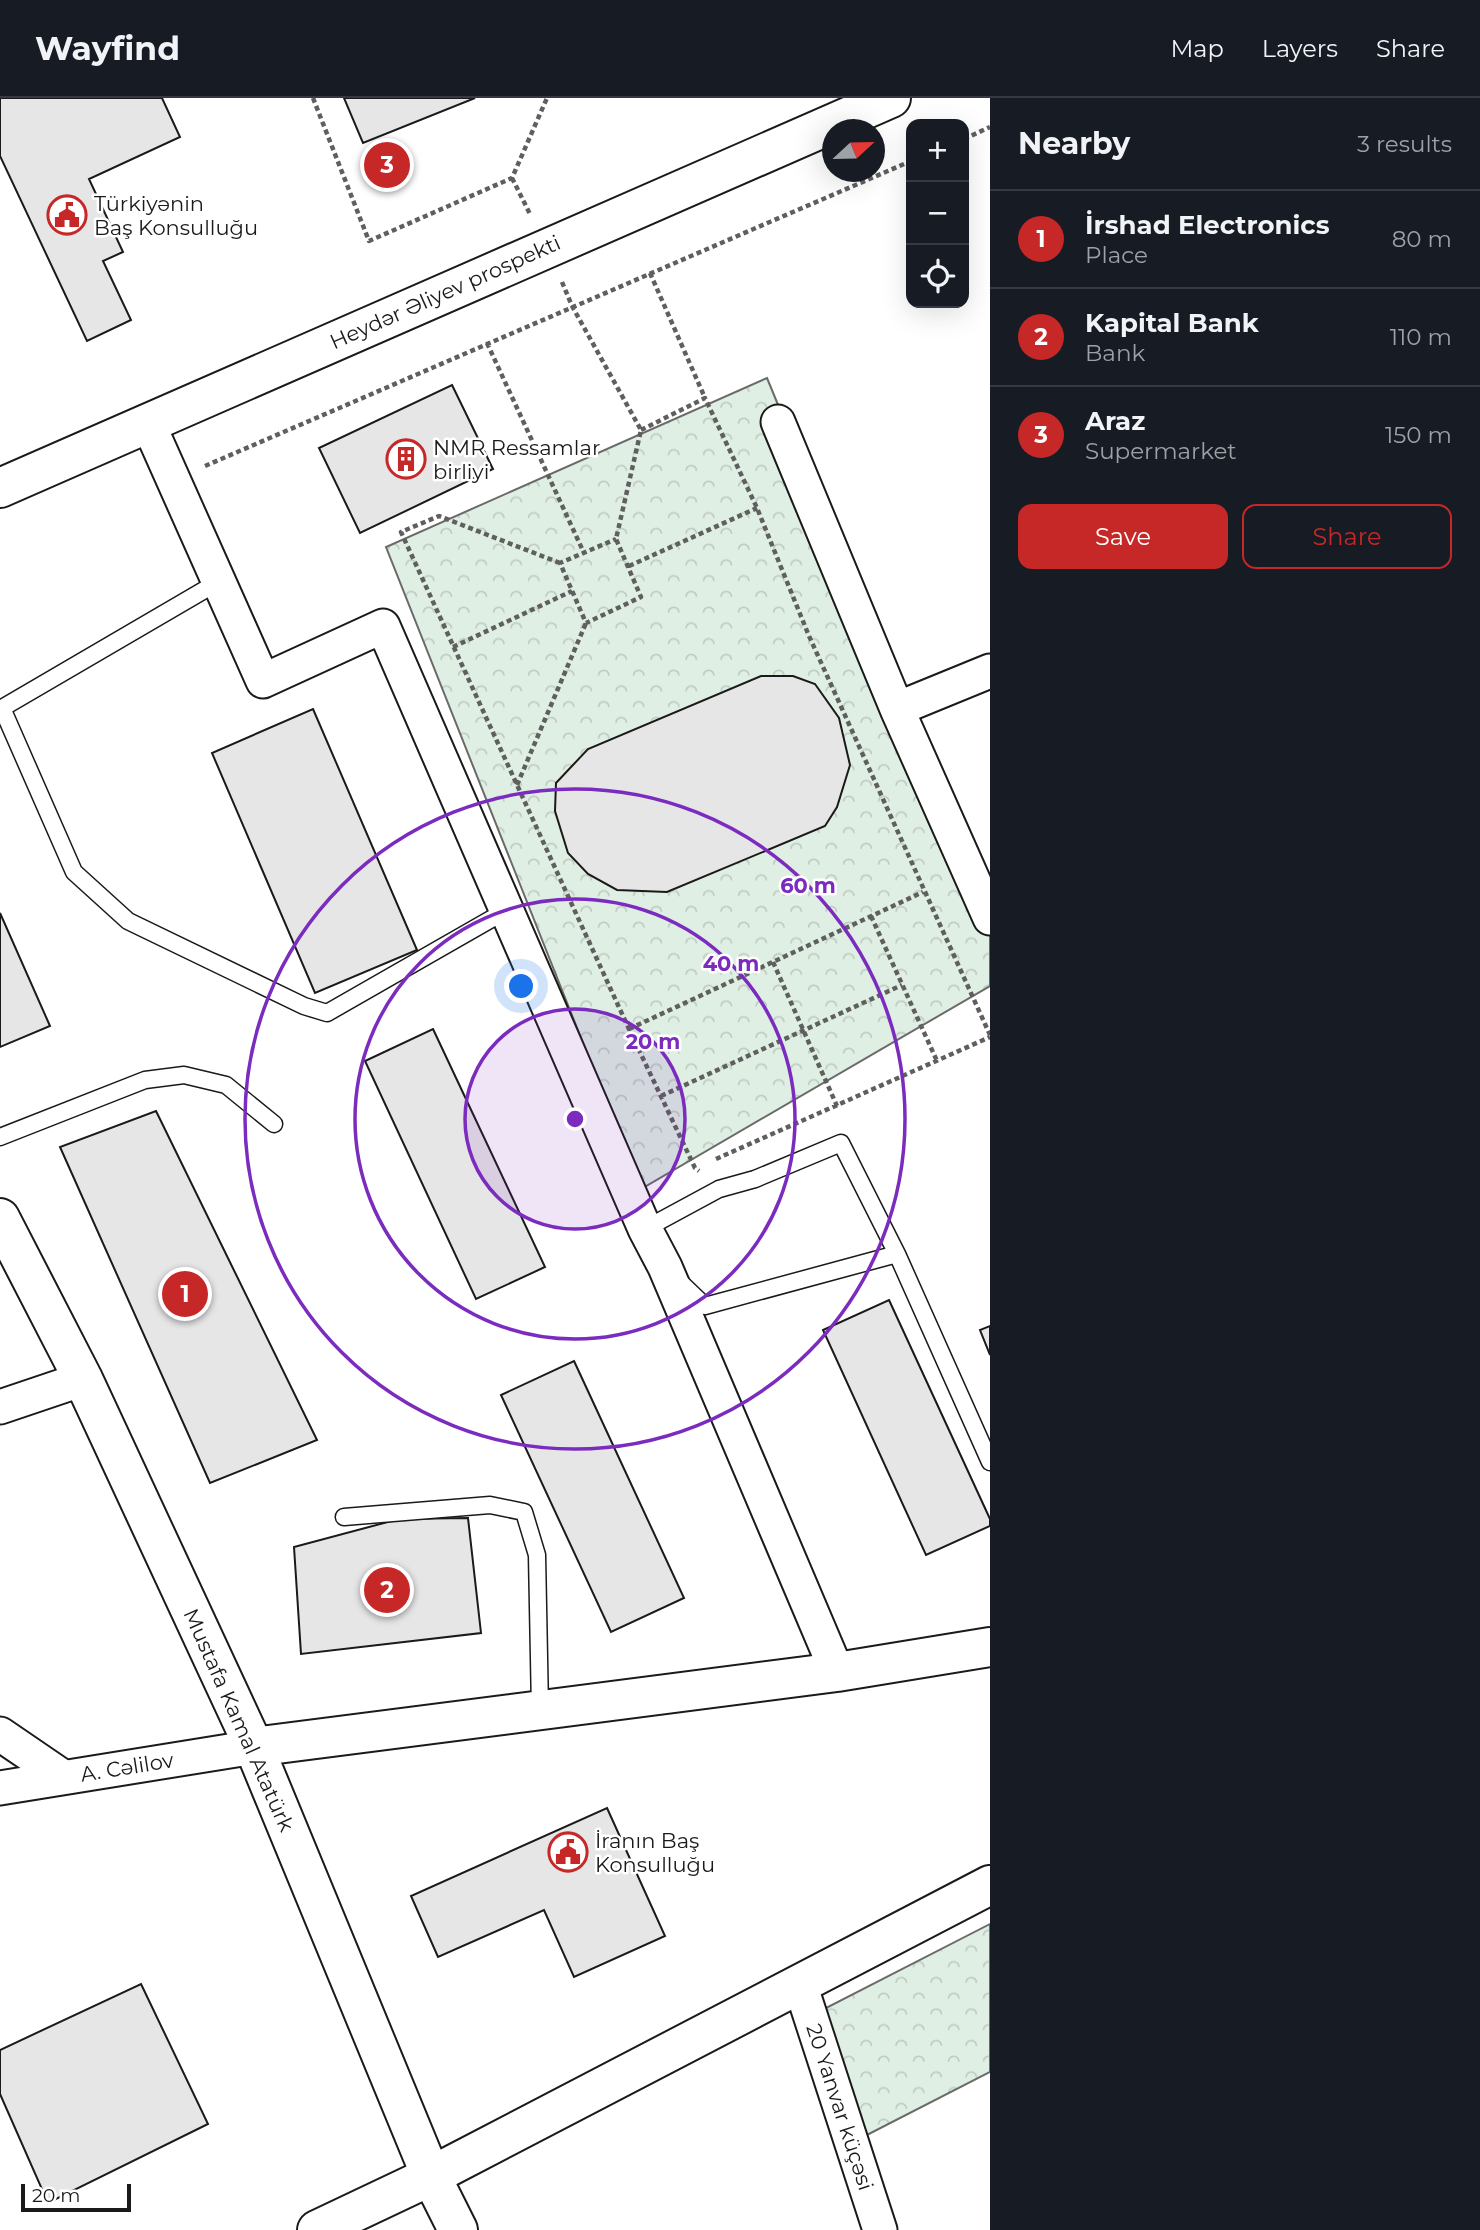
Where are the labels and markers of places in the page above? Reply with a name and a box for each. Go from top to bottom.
pin: 3 [364,139,410,191]
place label: Türkiyənin Baş Konsulluğu [94,191,258,240]
public building icon: Türkiyənin Baş Konsulluğu [46,194,88,236]
place label: NMR Ressamlar birliyi [433,435,600,484]
building icon: NMR Ressamlar birliyi [385,438,427,480]
centre of rings [563,1107,587,1131]
pin: 1 [162,1268,208,1320]
pin: 2 [364,1564,410,1616]
place label: İranın Baş Konsulluğu [595,1828,715,1877]
public building icon: İranın Baş Konsulluğu [547,1831,589,1873]

